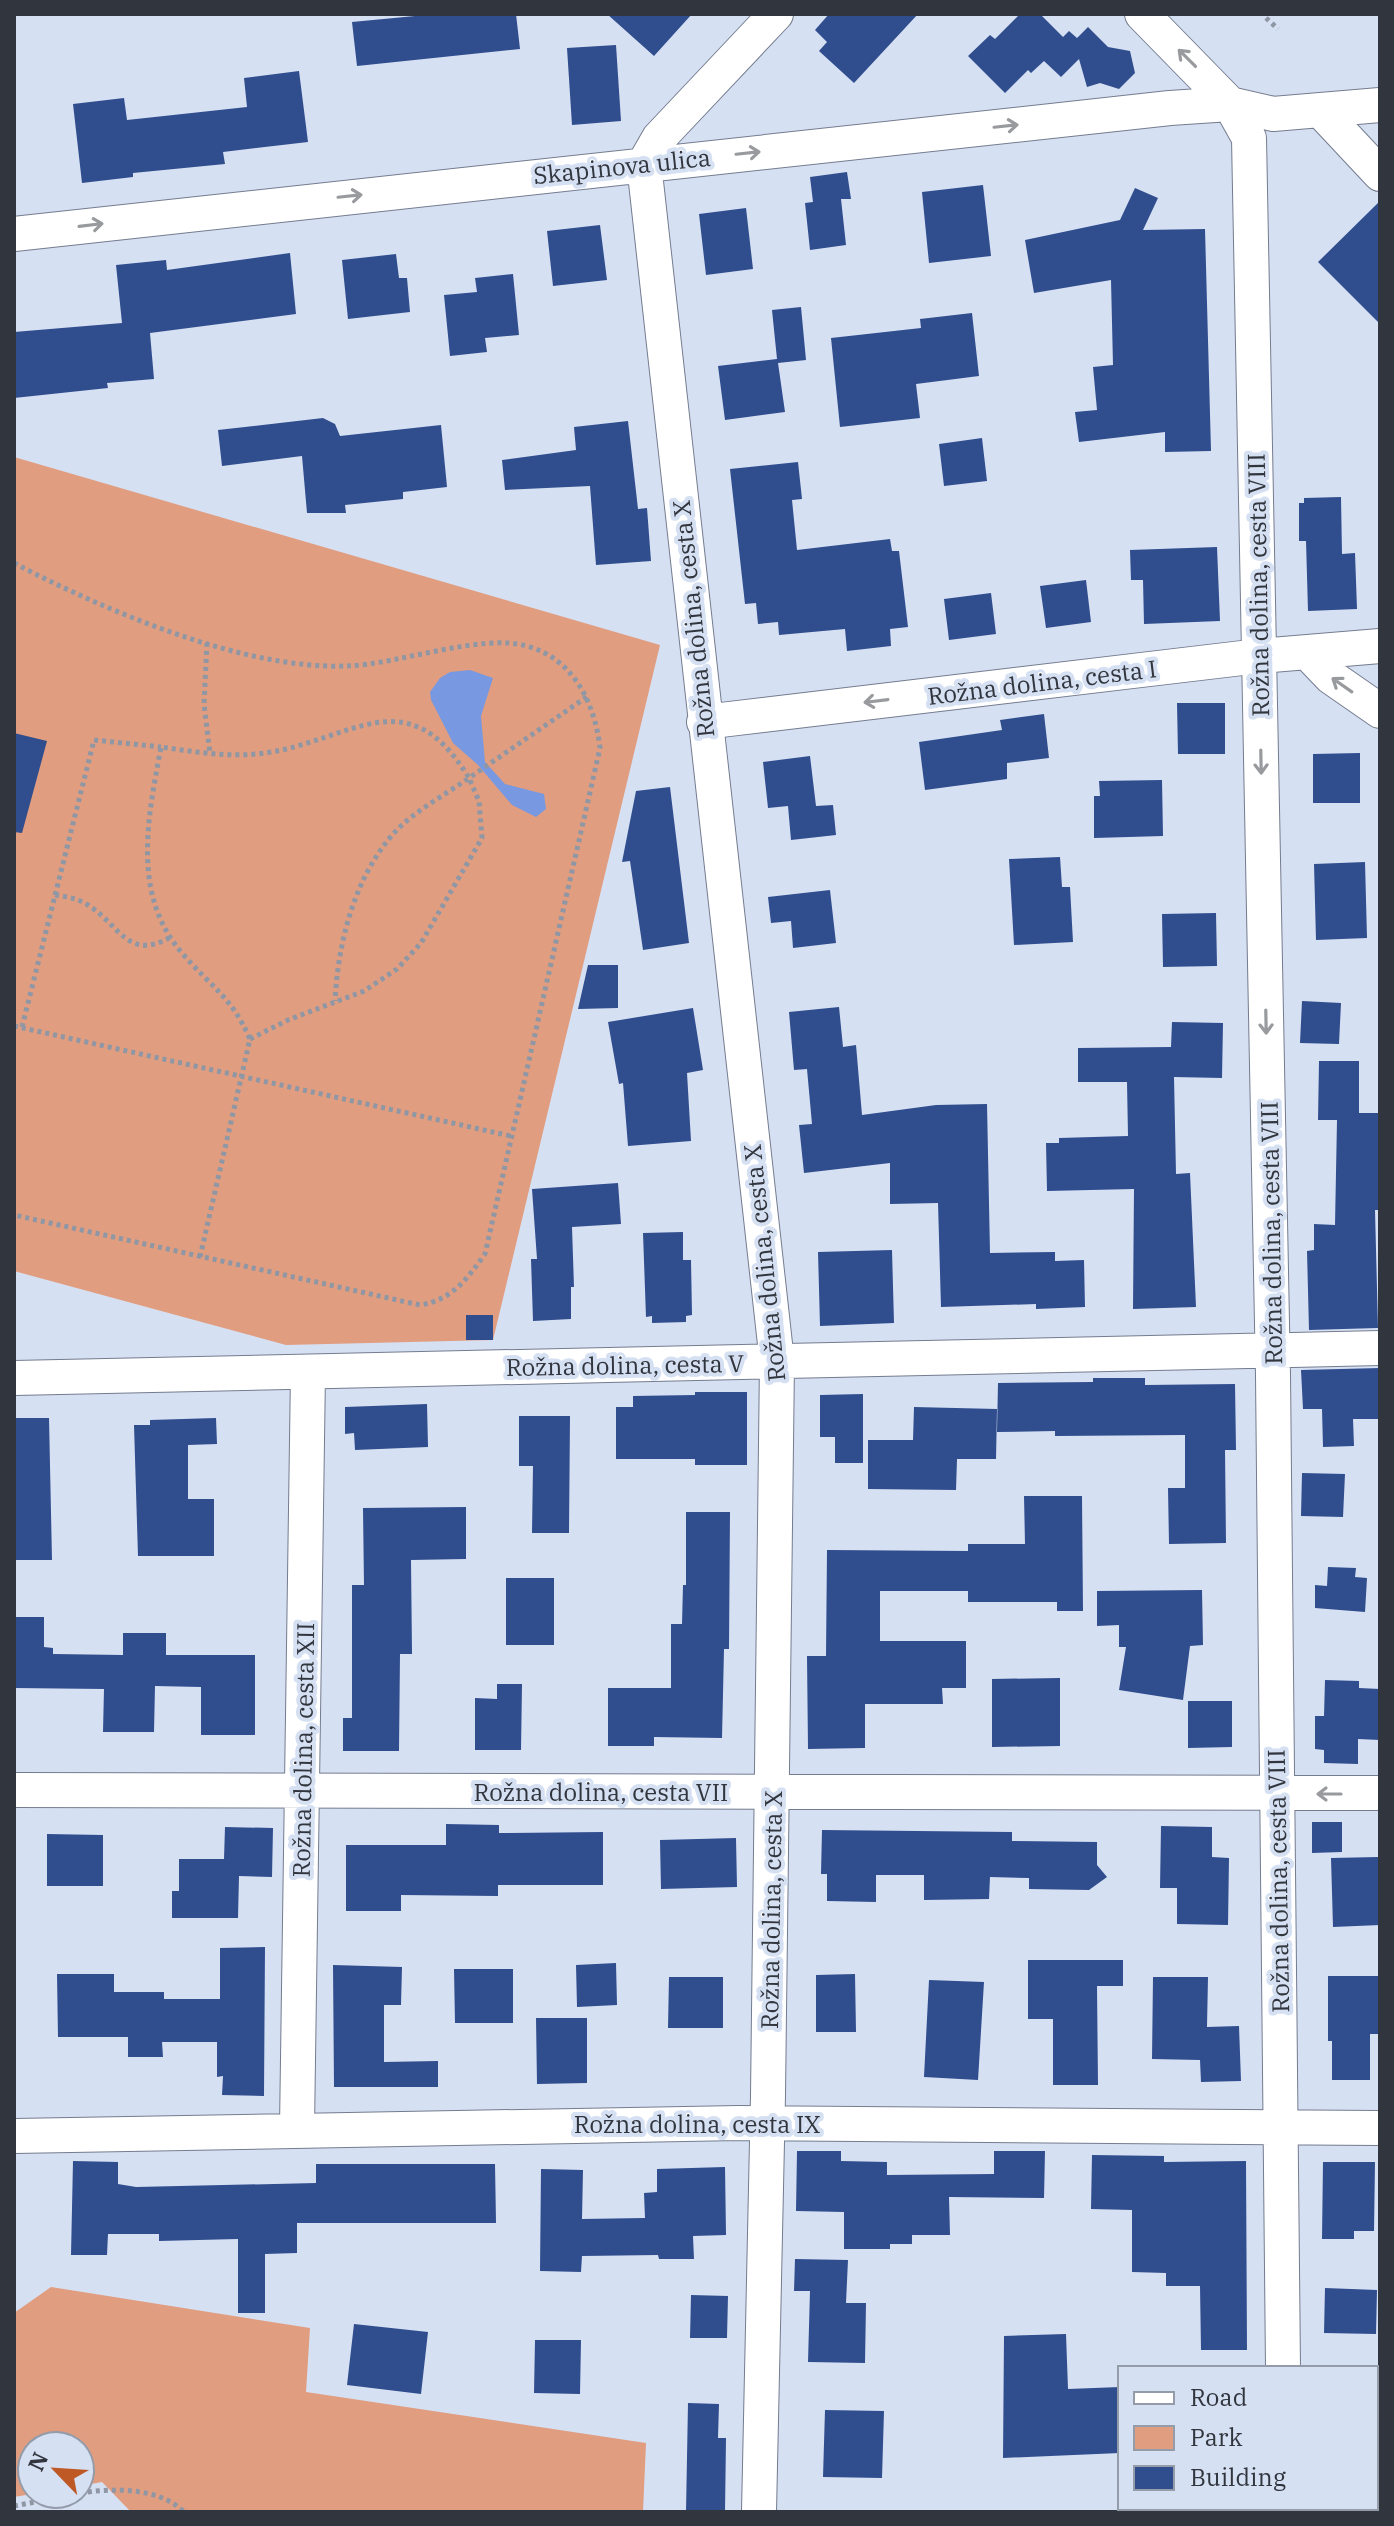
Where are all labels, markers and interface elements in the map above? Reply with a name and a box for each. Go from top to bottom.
one-way arrow [1178,49,1197,68]
one-way arrow [992,118,1019,133]
street label: Skapinova ulica [532,141,712,191]
one-way arrow [734,146,760,161]
one-way arrow [336,188,363,203]
one-way arrow [78,218,104,233]
street label: Rožna dolina, cesta VIII [1240,453,1276,717]
street label: Rožna dolina, cesta X [665,499,721,739]
street label: Rožna dolina, cesta I [926,652,1158,712]
one-way arrow [1332,677,1354,693]
one-way arrow [863,694,890,709]
one-way arrow [1253,748,1269,775]
one-way arrow [1259,1008,1274,1035]
street label: Rožna dolina, cesta VIII [1253,1101,1289,1365]
street label: Rožna dolina, cesta X [736,1143,792,1383]
street label: Rožna dolina, cesta V [506,1347,744,1383]
street label: Rožna dolina, cesta XII [285,1622,321,1878]
street label: Rožna dolina, cesta VIII [1260,1749,1296,2013]
street label: Rožna dolina, cesta VII [474,1776,728,1808]
one-way arrow [1316,1786,1343,1801]
street label: Rožna dolina, cesta X [753,1791,789,2029]
street label: Rožna dolina, cesta IX [574,2108,820,2140]
legend [1118,2366,1378,2510]
text: Road [1190,2381,1247,2413]
text: Park [1190,2421,1242,2453]
north arrow [16,2430,96,2510]
text: N [21,2447,54,2475]
text: Building [1190,2461,1286,2493]

